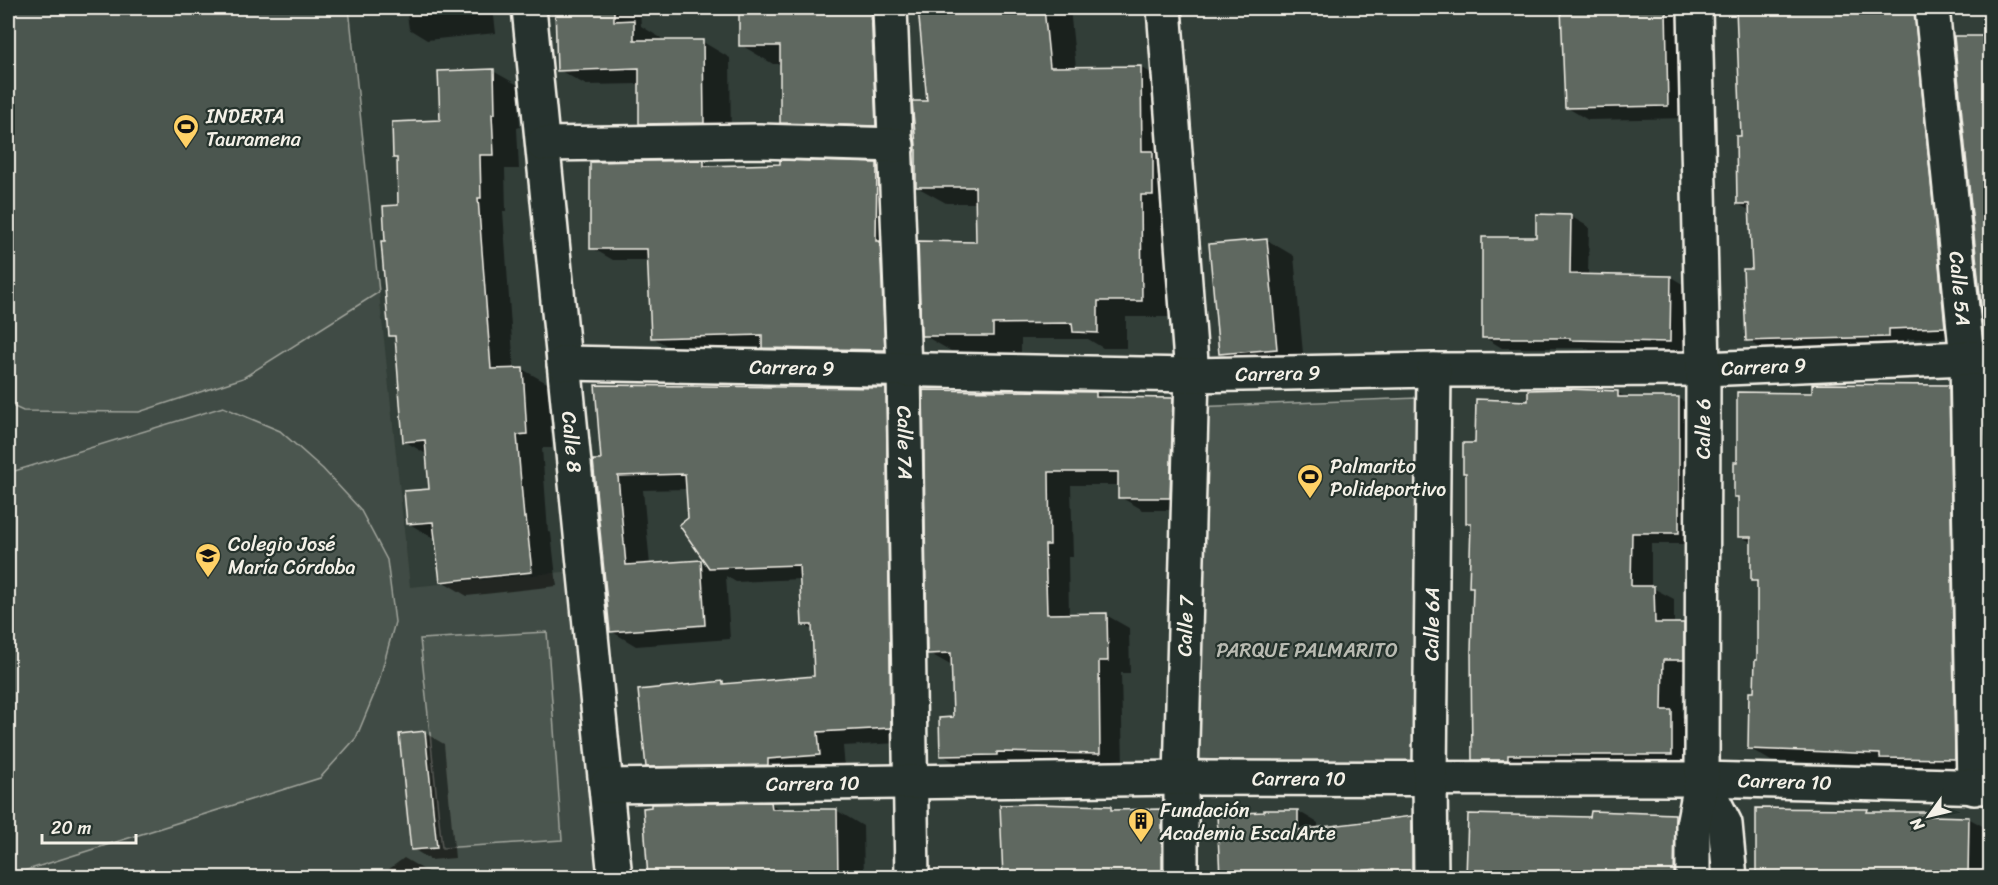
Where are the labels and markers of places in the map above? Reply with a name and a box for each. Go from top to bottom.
place label: INDERTA Tauramena [205,99,302,157]
sports icon: INDERTA Tauramena [171,112,201,150]
place label: Palmarito Polideportivo [1330,449,1446,507]
sports icon: Palmarito Polideportivo [1295,462,1325,500]
place label: Colegio José María Córdoba [228,527,356,585]
school or university icon: Colegio José María Córdoba [193,541,223,579]
place label: Fundación Academia EscalArte [1159,793,1336,851]
building icon: Fundación Academia EscalArte [1126,806,1156,844]

